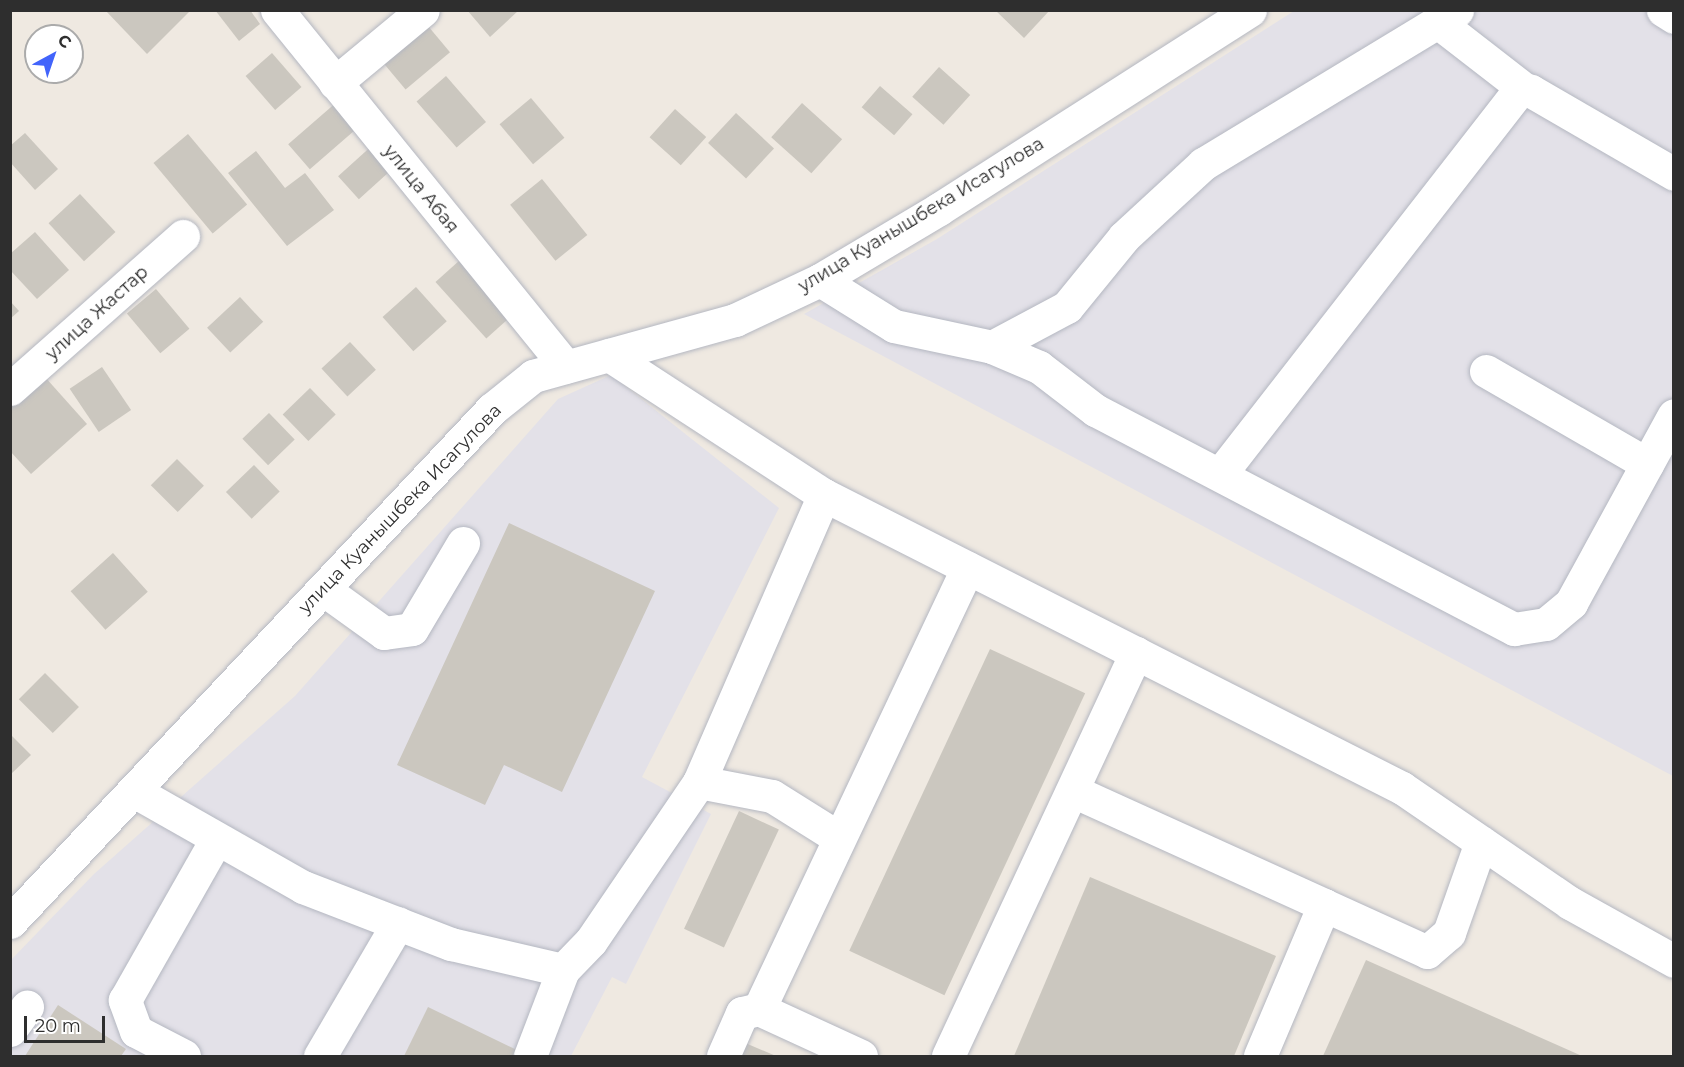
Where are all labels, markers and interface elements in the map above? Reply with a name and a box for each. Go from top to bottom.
north arrow [24,24,84,84]
text: С [54,30,75,52]
street label: улица Куанышбека Исагулова [794,133,1048,297]
street label: улица Абая [379,140,463,238]
street label: улица Жастар [41,261,153,365]
street label: улица Куанышбека Исагулова [294,400,506,618]
scale bar [27,1004,108,1042]
text: 20 m [35,1015,81,1037]

